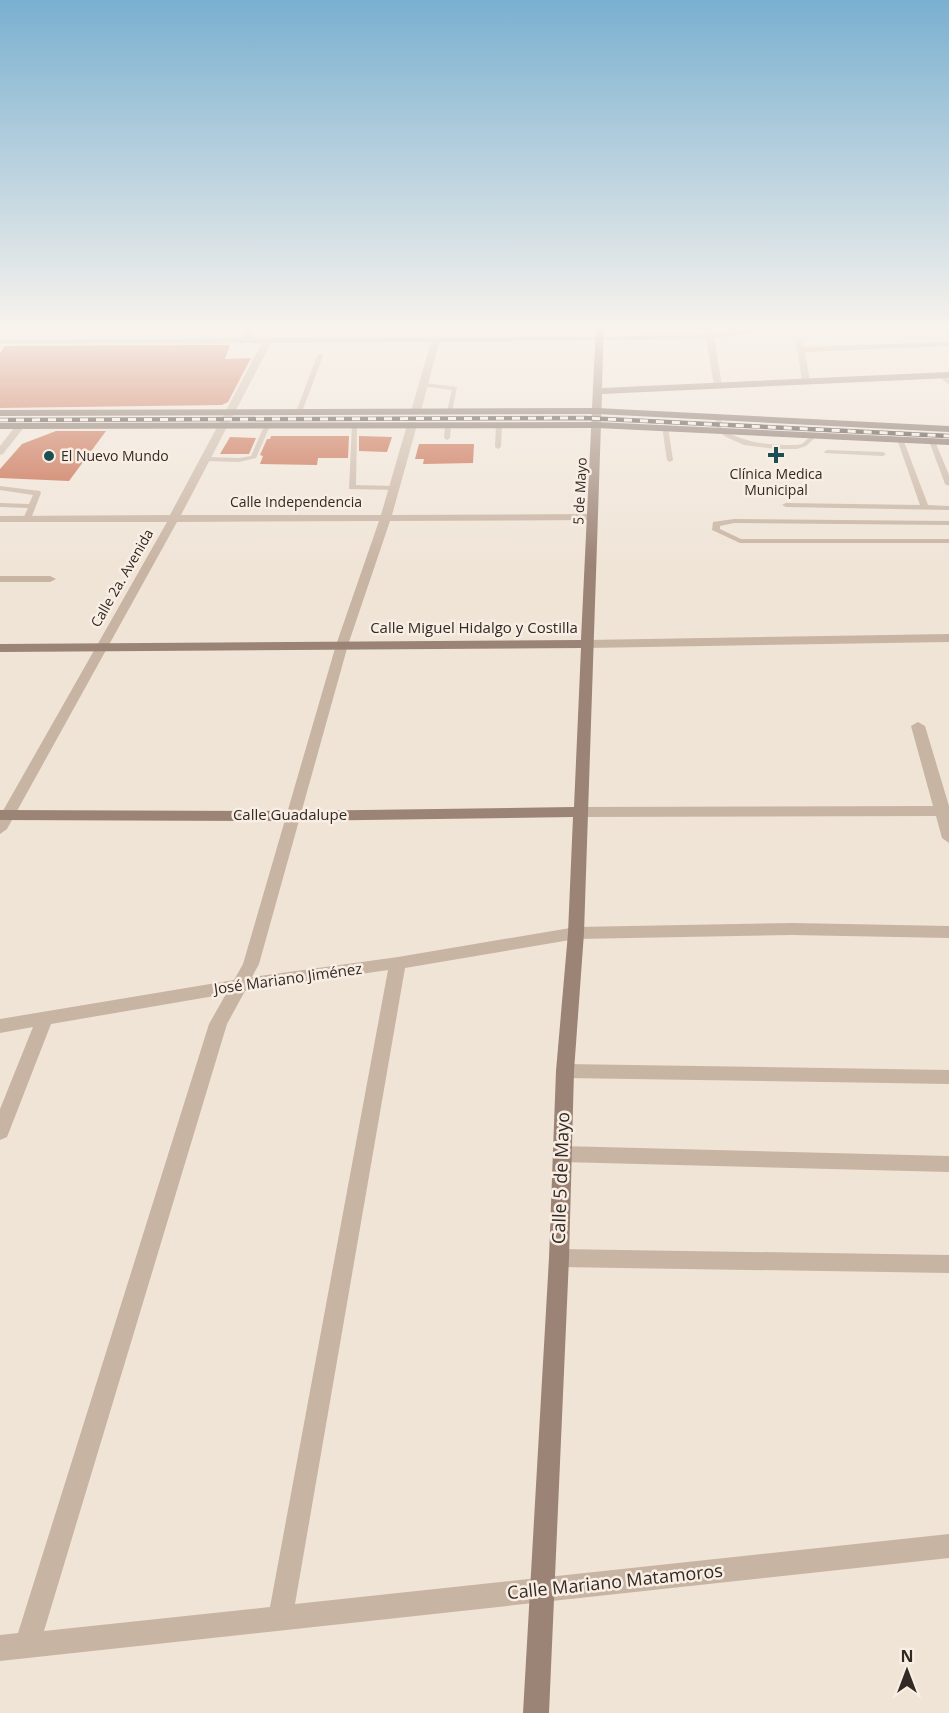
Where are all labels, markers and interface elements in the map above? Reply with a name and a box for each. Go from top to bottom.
place label: El Nuevo Mundo [61,446,169,465]
marker: Clínica Medica Municipal [767,446,785,464]
marker: El Nuevo Mundo [42,449,56,463]
street label: 5 de Mayo [568,457,591,525]
place label: Clínica Medica Municipal [729,464,823,499]
street label: Calle Independencia [230,492,362,511]
street label: Calle 2a. Avenida [86,525,157,630]
street label: Calle Miguel Hidalgo y Costilla [370,617,578,637]
street label: Calle Guadalupe [233,804,347,824]
street label: José Mariano Jiménez [210,958,363,999]
street label: Calle 5 de Mayo [546,1112,574,1244]
street label: Calle Mariano Matamoros [506,1558,724,1604]
north arrow [877,1641,937,1701]
text: N [900,1645,914,1667]

